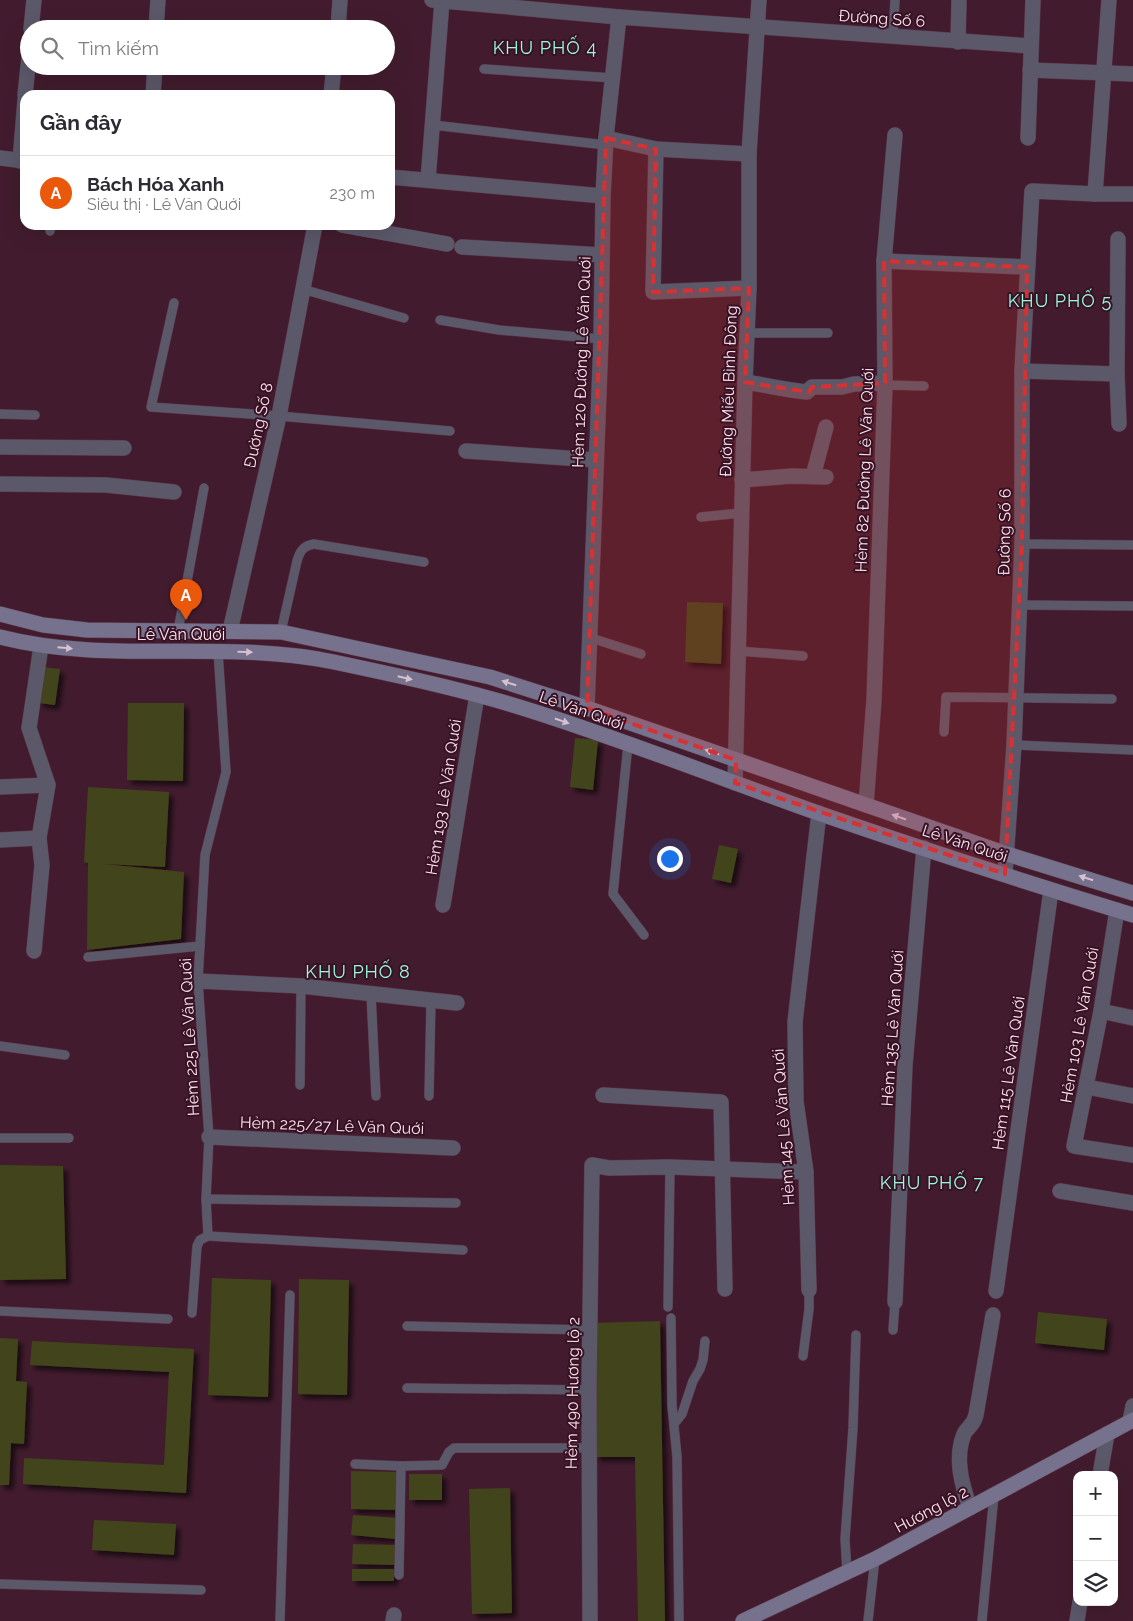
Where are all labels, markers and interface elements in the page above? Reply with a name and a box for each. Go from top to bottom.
street label: Đường Số 6 [838,6,926,31]
search box [20,20,395,75]
icon: search [38,34,66,62]
district label: KHU PHỐ 4 [493,35,597,58]
text: Tìm kiếm [78,37,159,59]
text: Gần đây [40,110,122,135]
text: Bách Hóa Xanh [87,173,224,195]
text: A [51,184,61,203]
text: 230 m [330,184,375,203]
text: Siêu thị · Lê Văn Quới [87,195,241,214]
street label: Hẻm 120 Đường Lê Văn Quới [568,256,595,468]
district label: KHU PHỐ 5 [1008,288,1112,311]
street label: Đường Miếu Bình Đông [716,305,741,477]
street label: Hẻm 82 Đường Lê Văn Quới [851,368,878,573]
street label: Đường Số 8 [240,381,277,469]
street label: Đường Số 6 [994,488,1015,576]
pin: A [170,579,202,620]
street label: Lê Văn Quới [137,625,225,644]
one-way arrow [57,645,73,653]
one-way arrow [237,649,253,657]
one-way arrow [397,674,413,682]
one-way arrow [501,679,516,686]
street label: Lê Văn Quới [537,687,627,734]
street label: Hẻm 193 Lê Văn Quới [422,718,465,876]
one-way arrow [554,718,569,725]
one-way arrow [705,747,720,755]
one-way arrow [891,812,906,820]
street label: Lê Văn Quới [920,821,1010,866]
your location [657,846,683,872]
one-way arrow [1079,874,1094,882]
street label: Hẻm 103 Lê Văn Quới [1056,946,1103,1105]
street label: Hẻm 135 Lê Văn Quới [878,949,907,1107]
street label: Hẻm 225 Lê Văn Quới [176,957,203,1116]
district label: KHU PHỐ 8 [305,959,411,982]
street label: Hẻm 115 Lê Văn Quới [988,995,1029,1151]
street label: Hẻm 145 Lê Văn Quới [769,1048,798,1206]
street label: Hẻm 225/27 Lê Văn Quới [240,1113,424,1138]
district label: KHU PHỐ 7 [880,1170,984,1193]
street label: Hẻm 490 Hương lộ 2 [562,1317,583,1469]
map controls [1073,1471,1118,1606]
button: + [1073,1471,1118,1516]
street label: Hương lộ 2 [891,1482,971,1537]
button: − [1073,1516,1118,1561]
button: layers [1073,1561,1118,1606]

